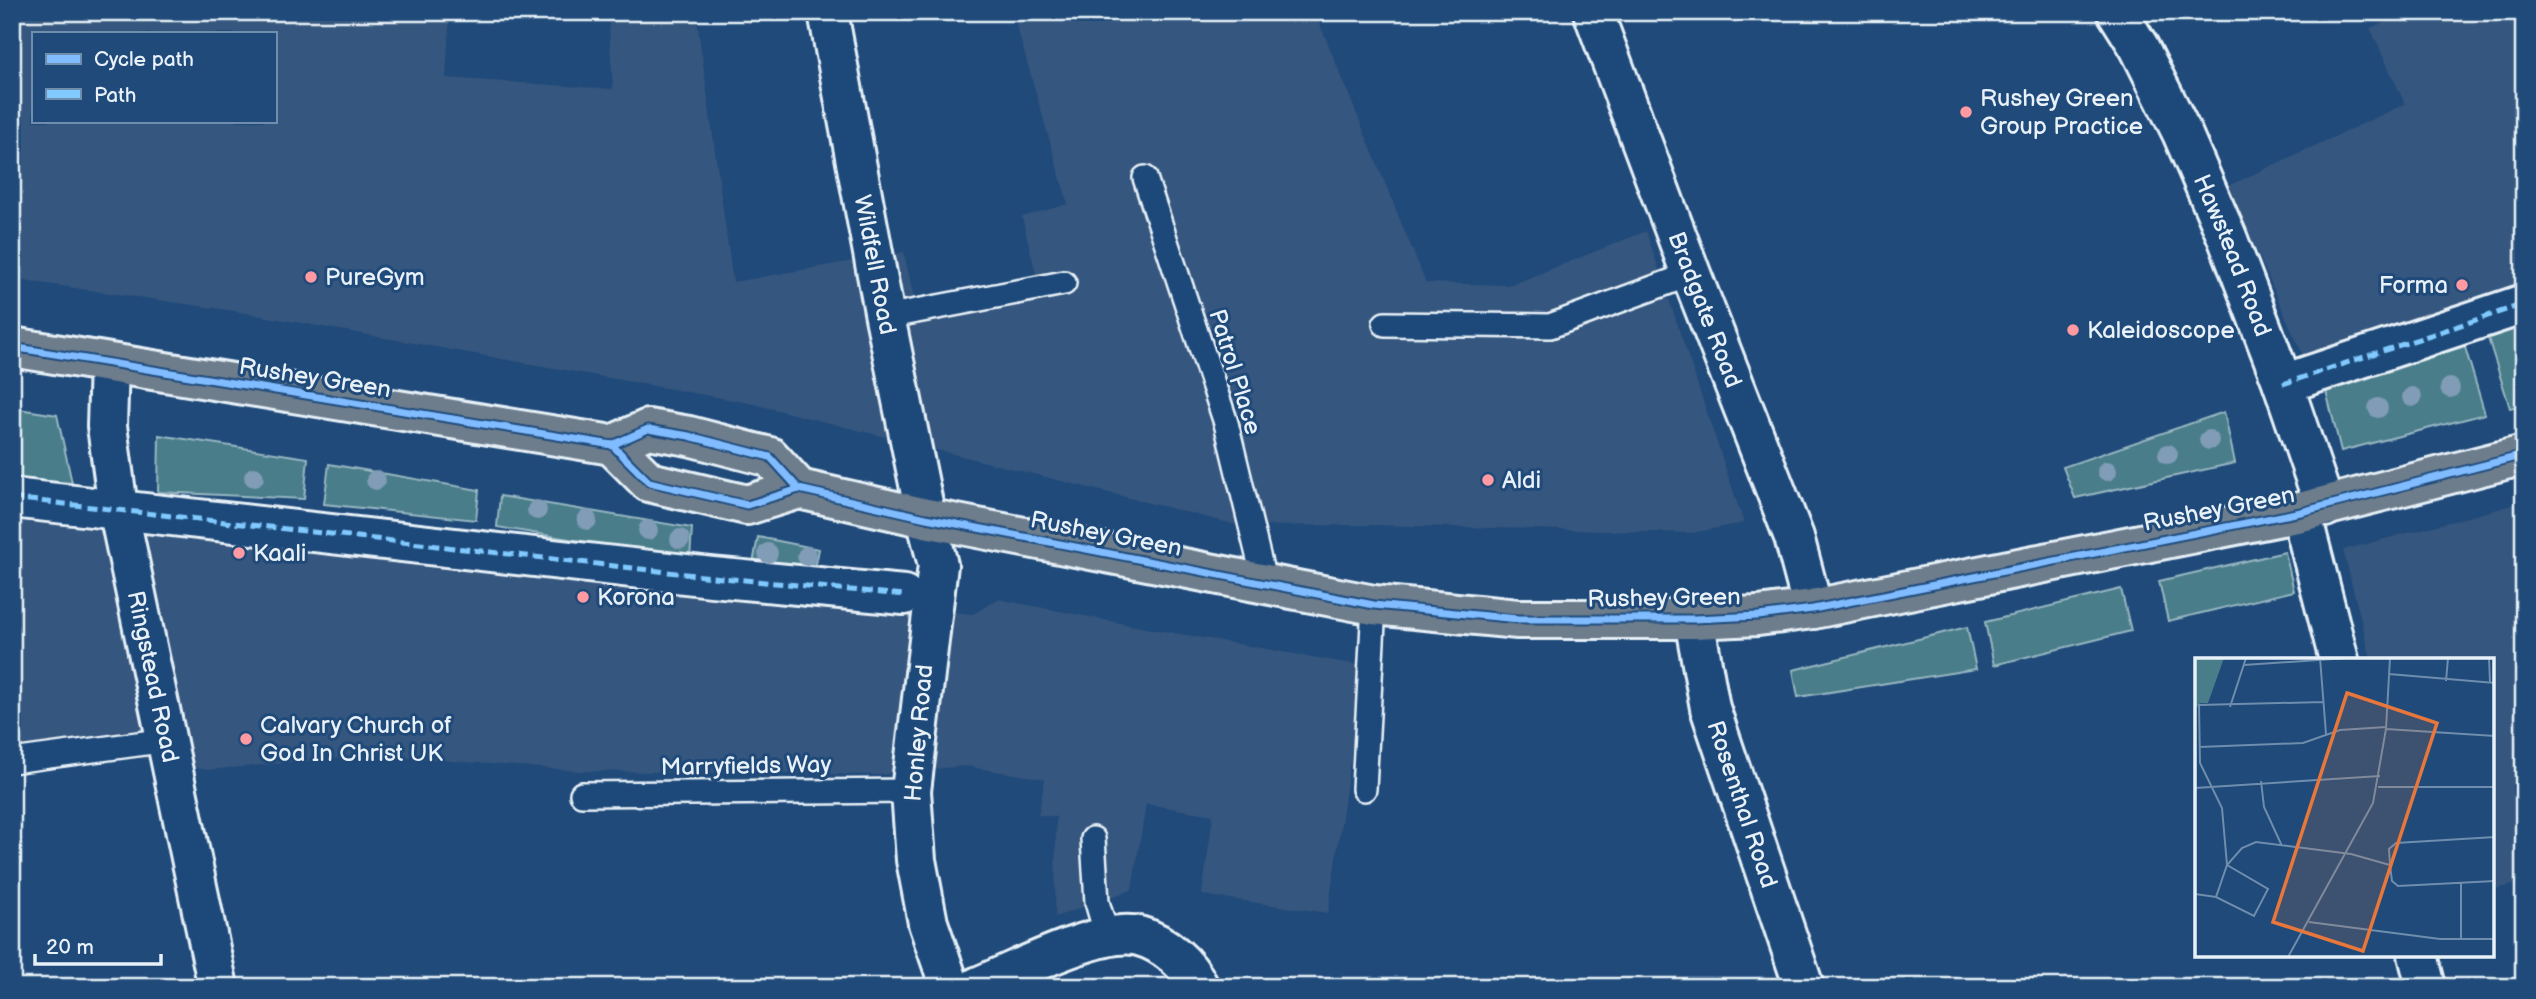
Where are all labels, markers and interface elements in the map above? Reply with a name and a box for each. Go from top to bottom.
legend [32,32,276,122]
text: Cycle path [94,47,194,72]
text: Path [94,83,136,108]
place label: Rushey Green Group Practice [1980,84,2143,141]
marker: Rushey Green Group Practice [1958,104,1974,120]
street label: Hawstead Road [2187,170,2278,340]
street label: Wildfell Road [848,192,903,337]
street label: Bradgate Road [1662,228,1749,392]
place label: PureGym [325,263,425,292]
marker: PureGym [303,269,319,285]
place label: Forma [2379,271,2448,300]
marker: Forma [2454,277,2470,293]
street label: Patrol Place [1202,306,1268,438]
place label: Kaleidoscope [2087,316,2235,345]
marker: Kaleidoscope [2065,322,2081,338]
street label: Rushey Green [237,352,393,404]
place label: Aldi [1502,466,1541,495]
marker: Aldi [1480,472,1496,488]
street label: Rushey Green [2141,480,2297,538]
street label: Rushey Green [1028,505,1184,563]
place label: Kaali [253,539,306,568]
marker: Kaali [231,545,247,561]
street label: Rushey Green [1587,582,1741,614]
place label: Korona [597,583,675,612]
street label: Ringstead Road [121,588,185,765]
marker: Korona [575,589,591,605]
inset map [2195,658,2494,957]
street label: Honley Road [899,663,939,803]
place label: Calvary Church of God In Christ UK [260,711,452,768]
street label: Rosenthal Road [1701,717,1784,892]
marker: Calvary Church of God In Christ UK [238,731,254,747]
street label: Marryfields Way [660,750,832,782]
scale bar [35,922,161,966]
text: 20 m [46,935,94,960]

